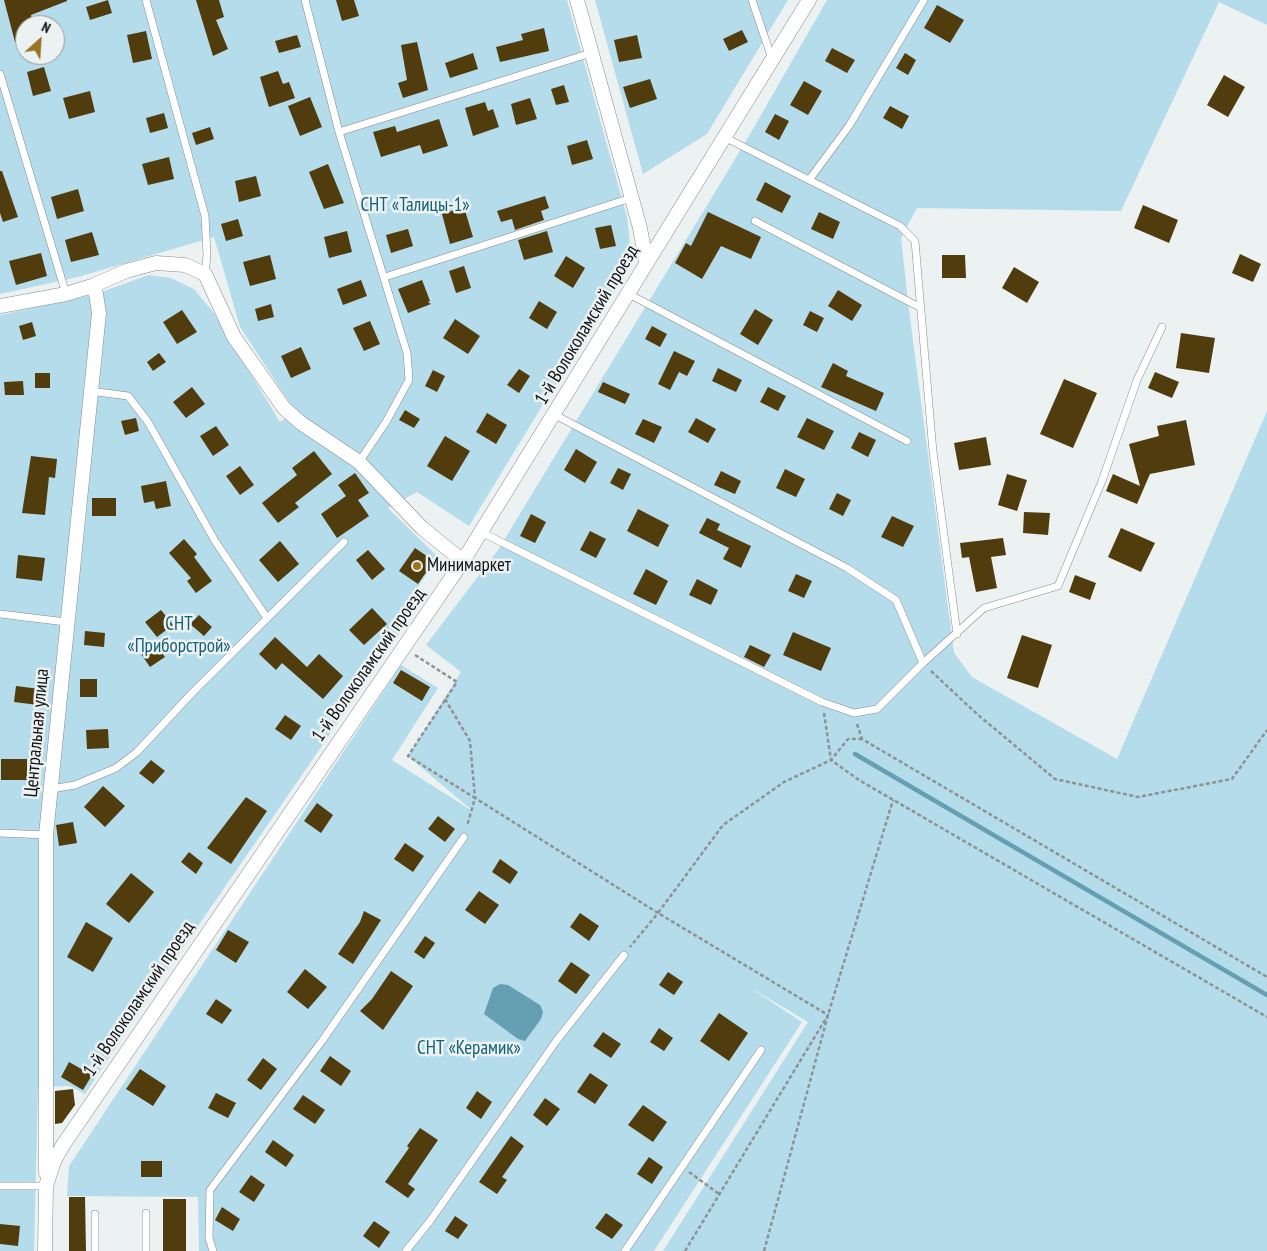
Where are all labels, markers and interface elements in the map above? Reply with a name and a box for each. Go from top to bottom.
north arrow [15,15,65,65]
text: N [39,18,53,37]
park label: СНТ «Талицы-1» [360,195,470,217]
street label: 1-й Волоколамский проезд [530,241,644,409]
place label: Минимаркет [427,555,511,577]
marker: Минимаркет [411,560,423,572]
street label: 1-й Волоколамский проезд [307,584,431,746]
park label: СНТ «Приборстрой» [127,614,231,658]
street label: Центральная улица [20,668,54,798]
street label: 1-й Волоколамский проезд [79,917,199,1081]
park label: СНТ «Керамик» [417,1038,521,1060]

